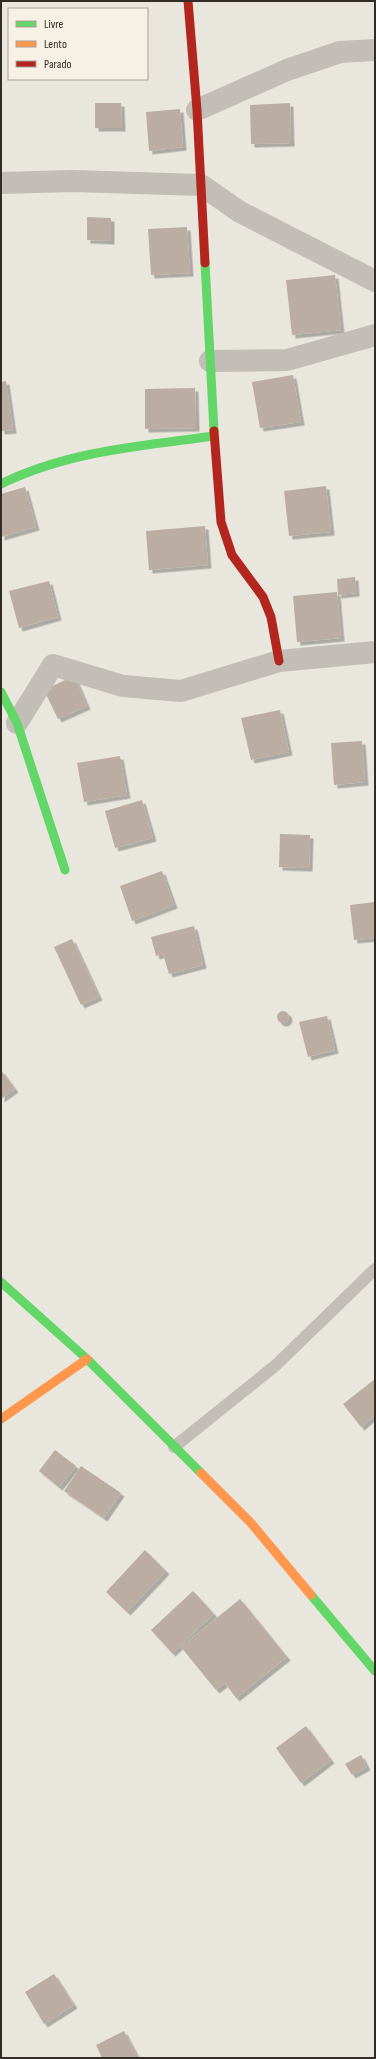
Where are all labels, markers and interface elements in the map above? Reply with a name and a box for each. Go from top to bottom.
legend [8,8,148,80]
text: Livre [44,17,64,32]
text: Lento [44,37,67,52]
text: Parado [44,57,71,72]

